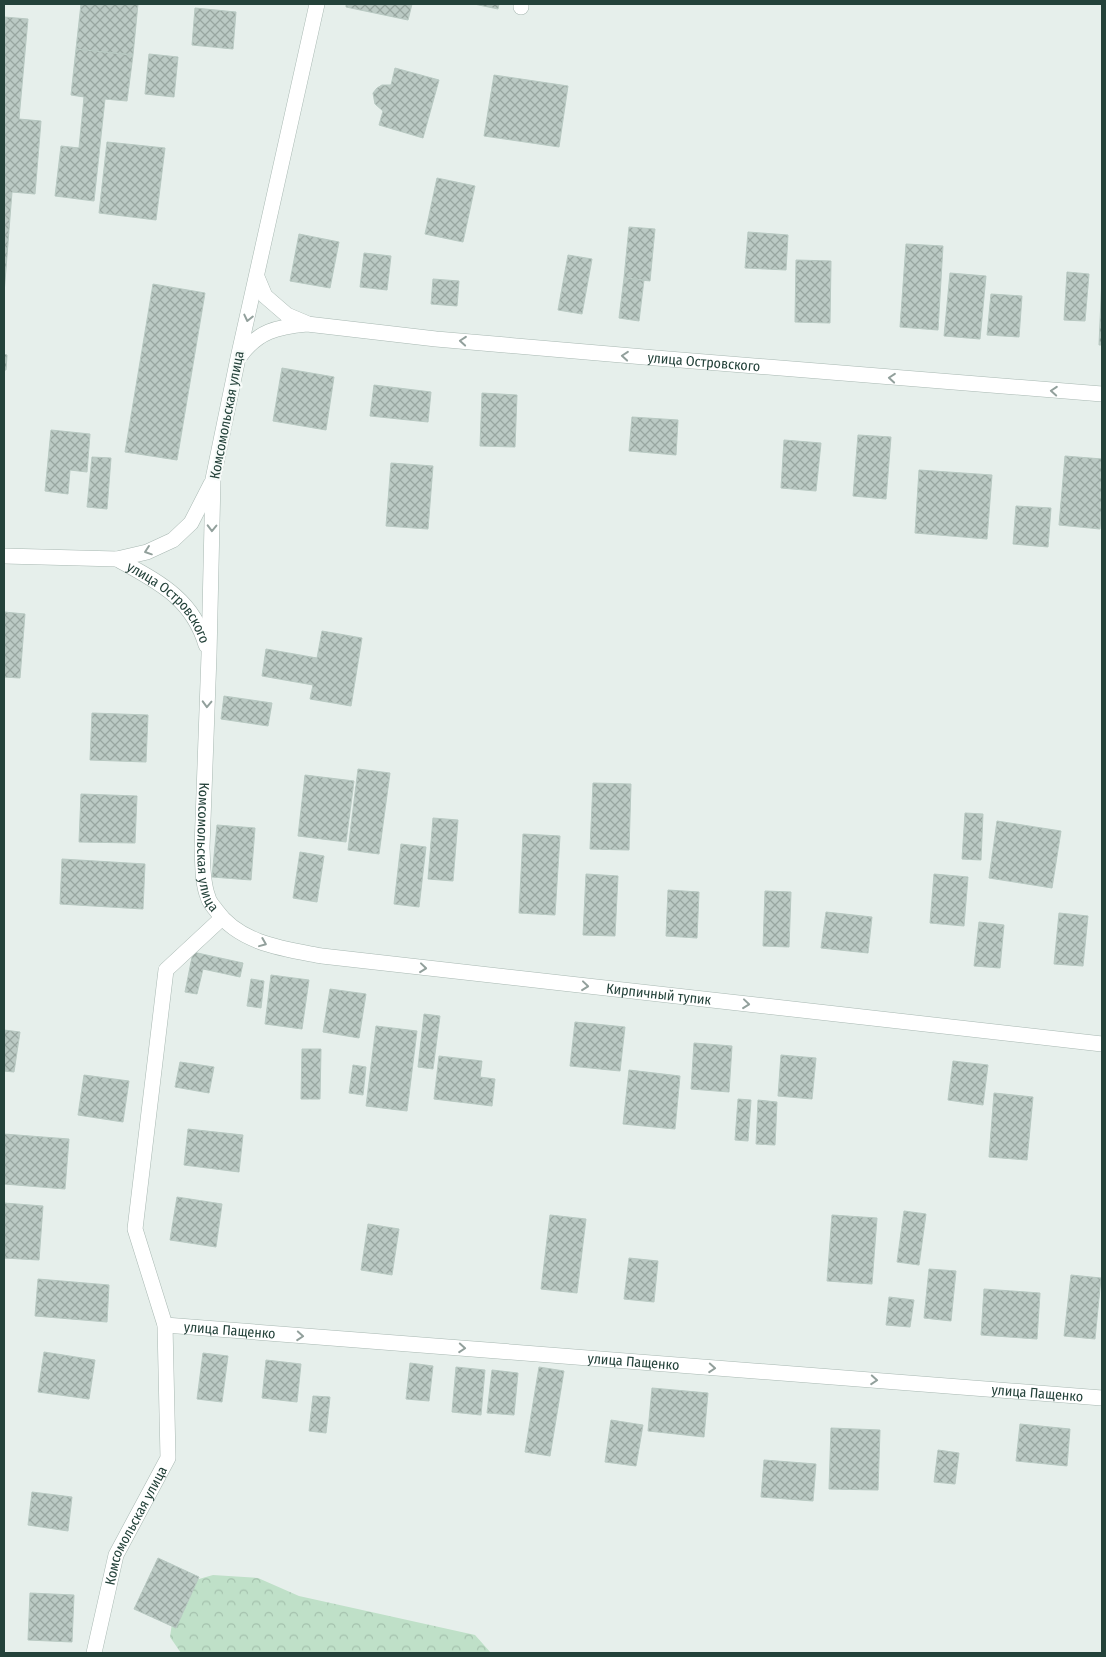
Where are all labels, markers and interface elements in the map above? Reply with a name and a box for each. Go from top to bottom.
one-way arrow [243,313,254,322]
one-way arrow [459,336,467,347]
street label: Комсомольская улица [206,349,248,481]
street label: улица Островского [647,349,761,375]
one-way arrow [621,350,629,361]
one-way arrow [887,373,895,384]
one-way arrow [1049,385,1057,396]
one-way arrow [207,524,217,532]
one-way arrow [144,545,153,555]
street label: улица Островского [124,558,213,645]
one-way arrow [202,700,213,708]
street label: Комсомольская улица [193,782,223,915]
one-way arrow [258,936,267,947]
one-way arrow [420,962,428,973]
one-way arrow [581,980,589,991]
street label: Кирпичный тупик [605,980,712,1008]
one-way arrow [743,998,751,1009]
street label: улица Пащенко [183,1318,276,1342]
one-way arrow [297,1330,305,1341]
one-way arrow [459,1343,467,1354]
street label: улица Пащенко [587,1349,680,1374]
one-way arrow [708,1362,716,1373]
one-way arrow [870,1375,878,1386]
street label: улица Пащенко [991,1381,1084,1405]
street label: Комсомольская улица [101,1463,171,1587]

